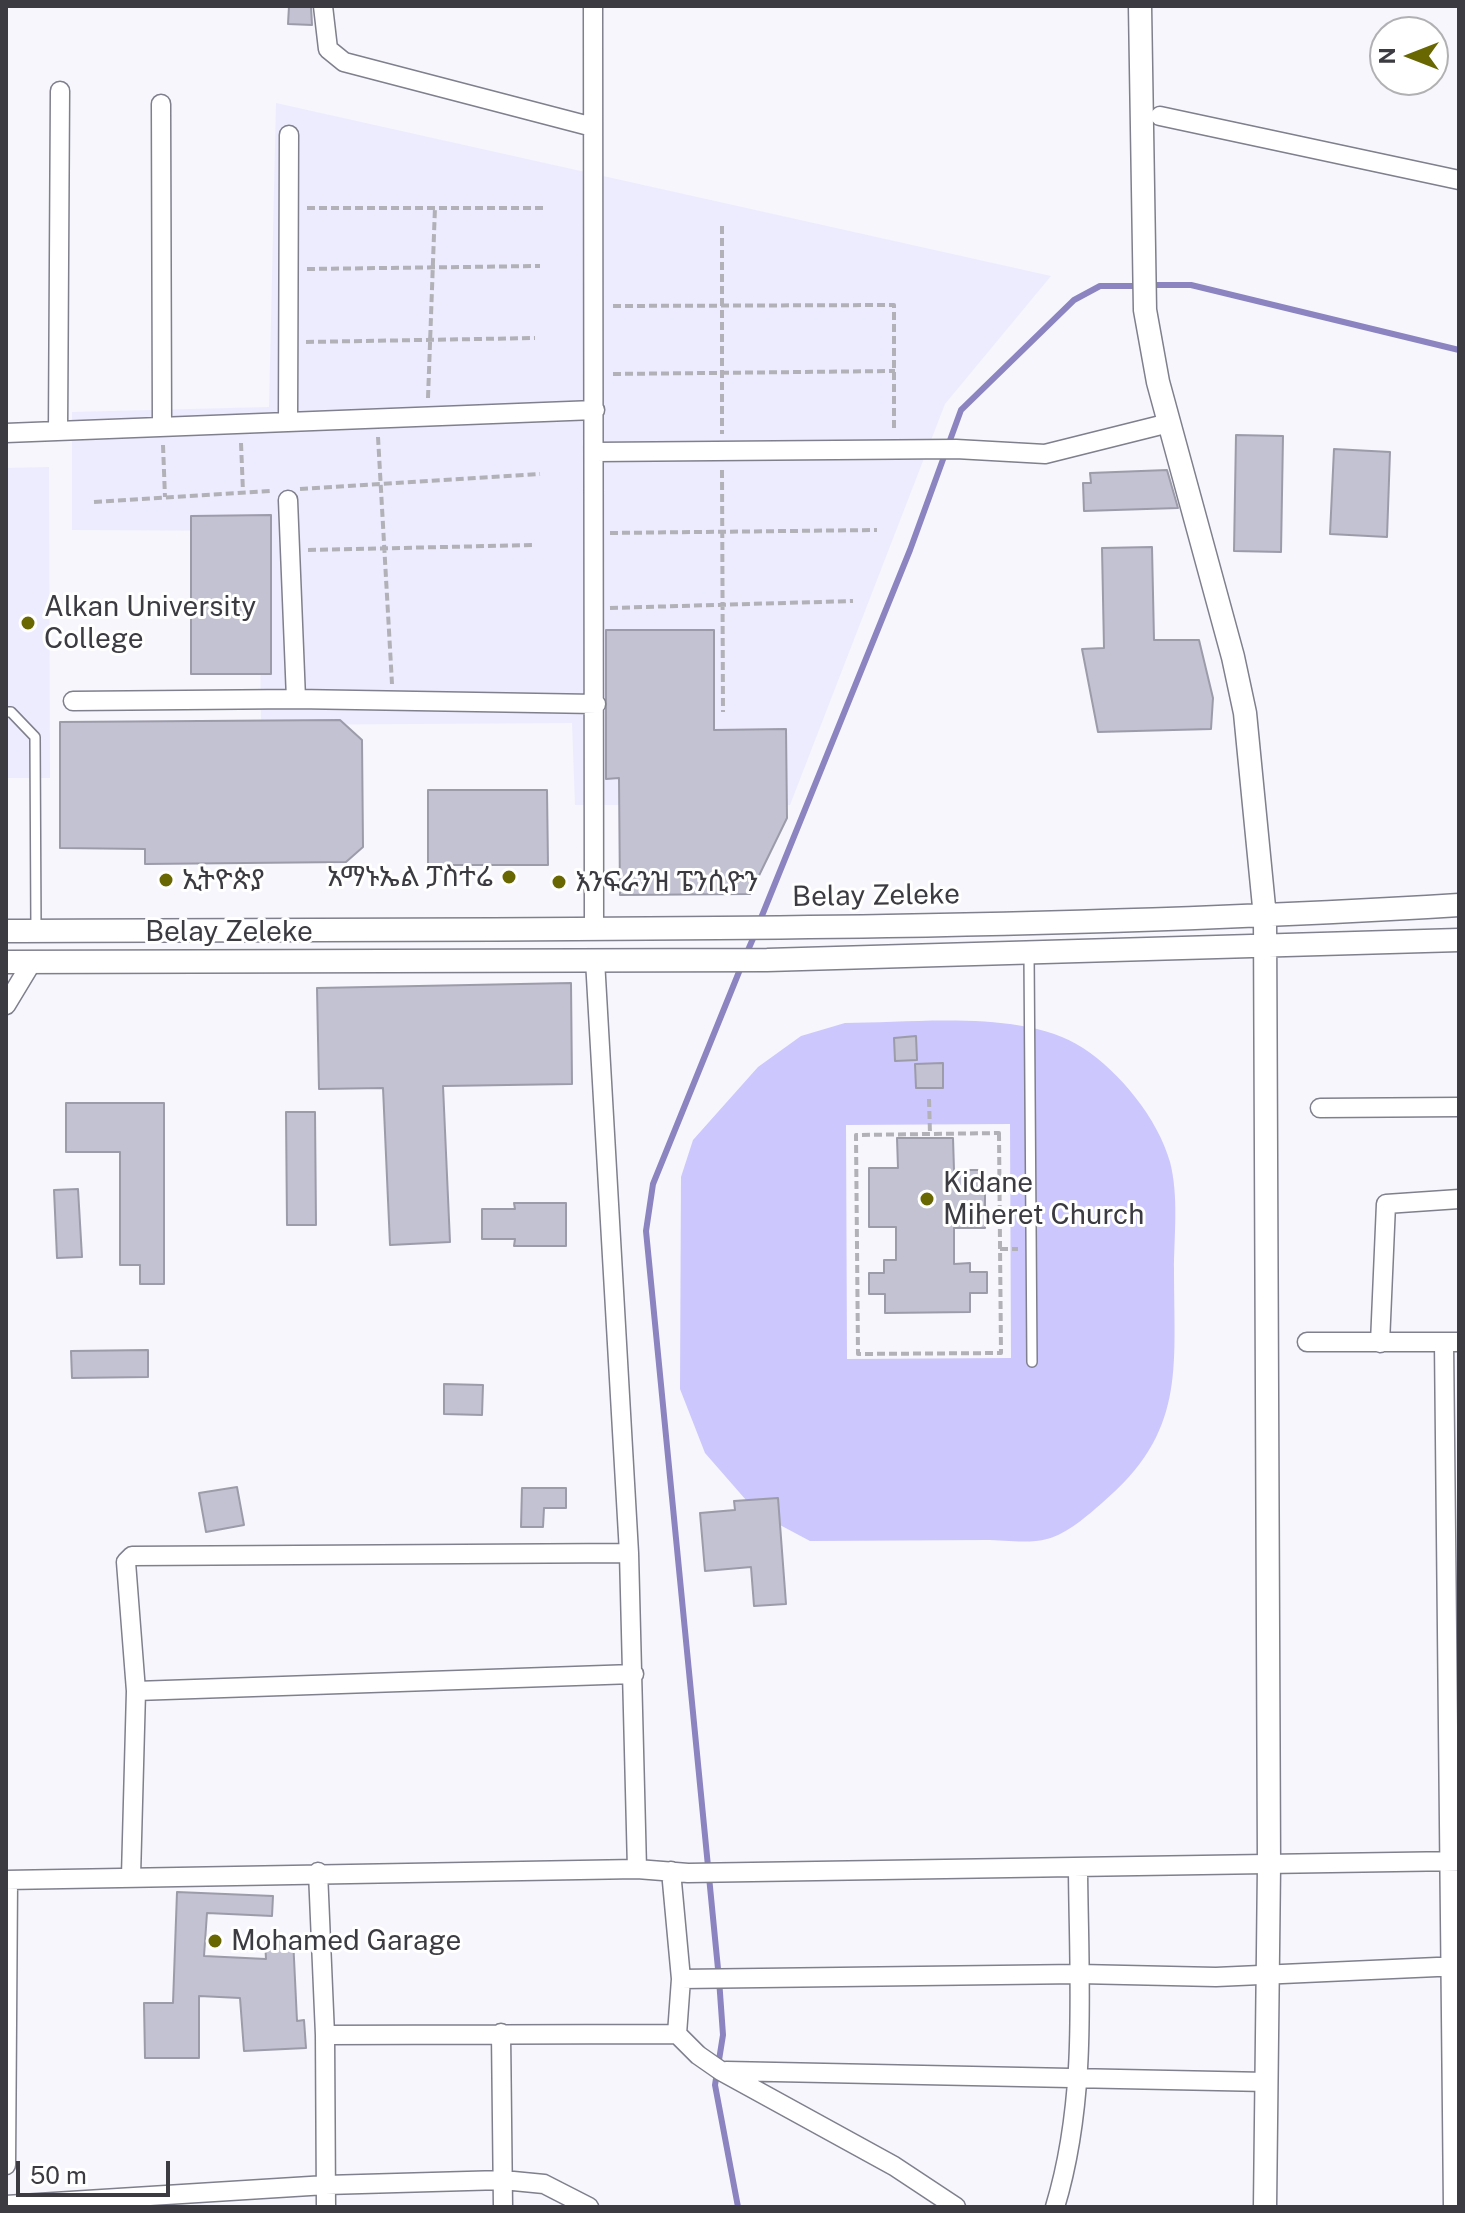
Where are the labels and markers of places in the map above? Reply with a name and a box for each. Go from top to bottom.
place label: Alkan University College [44,590,256,656]
marker: Alkan University College [19,614,37,632]
place label: አማኑኤል ፓስተሬ [327,860,493,894]
place label: ኢትዮጵያ [182,863,264,897]
place label: እንፍራንዝ ፔንሲዮን [575,865,758,899]
marker: አማኑኤል ፓስተሬ [500,868,518,886]
marker: ኢትዮጵያ [157,871,175,889]
marker: እንፍራንዝ ፔንሲዮን [550,873,568,891]
place label: Kidane Miheret Church [943,1166,1144,1232]
marker: Kidane Miheret Church [918,1190,936,1208]
place label: Mohamed Garage [231,1924,461,1958]
marker: Mohamed Garage [206,1932,224,1950]

